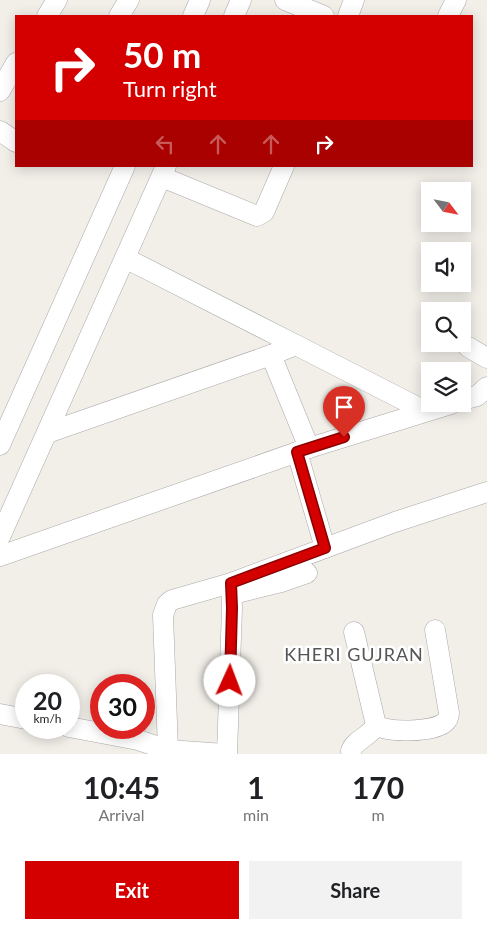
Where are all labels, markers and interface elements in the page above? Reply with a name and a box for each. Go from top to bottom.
text: 50 m [123,33,201,75]
icon: right [40,35,105,100]
text: Turn right [123,75,217,102]
icon: left [151,130,179,158]
icon: ahead [204,130,232,158]
icon: ahead [257,130,285,158]
icon: right [310,130,338,158]
north arrow [421,182,471,232]
map controls [421,182,471,412]
button: sound [421,242,471,292]
button: search [421,302,471,352]
button: layers [421,362,471,412]
pin [323,386,365,437]
icon: arrive [330,393,358,421]
district label: KHERI GUJRAN [284,643,424,665]
position arrow [203,654,255,706]
speed limit sign: 30 [90,674,155,739]
text: 20 [33,685,62,715]
text: km/h [33,711,62,726]
text: 10:45 [83,769,160,805]
text: 1 [247,769,265,805]
text: 170 [352,769,404,805]
text: Arrival [98,805,145,824]
text: min [243,805,269,824]
text: m [371,805,385,824]
button: Exit [25,861,239,919]
button: Share [249,861,462,919]

